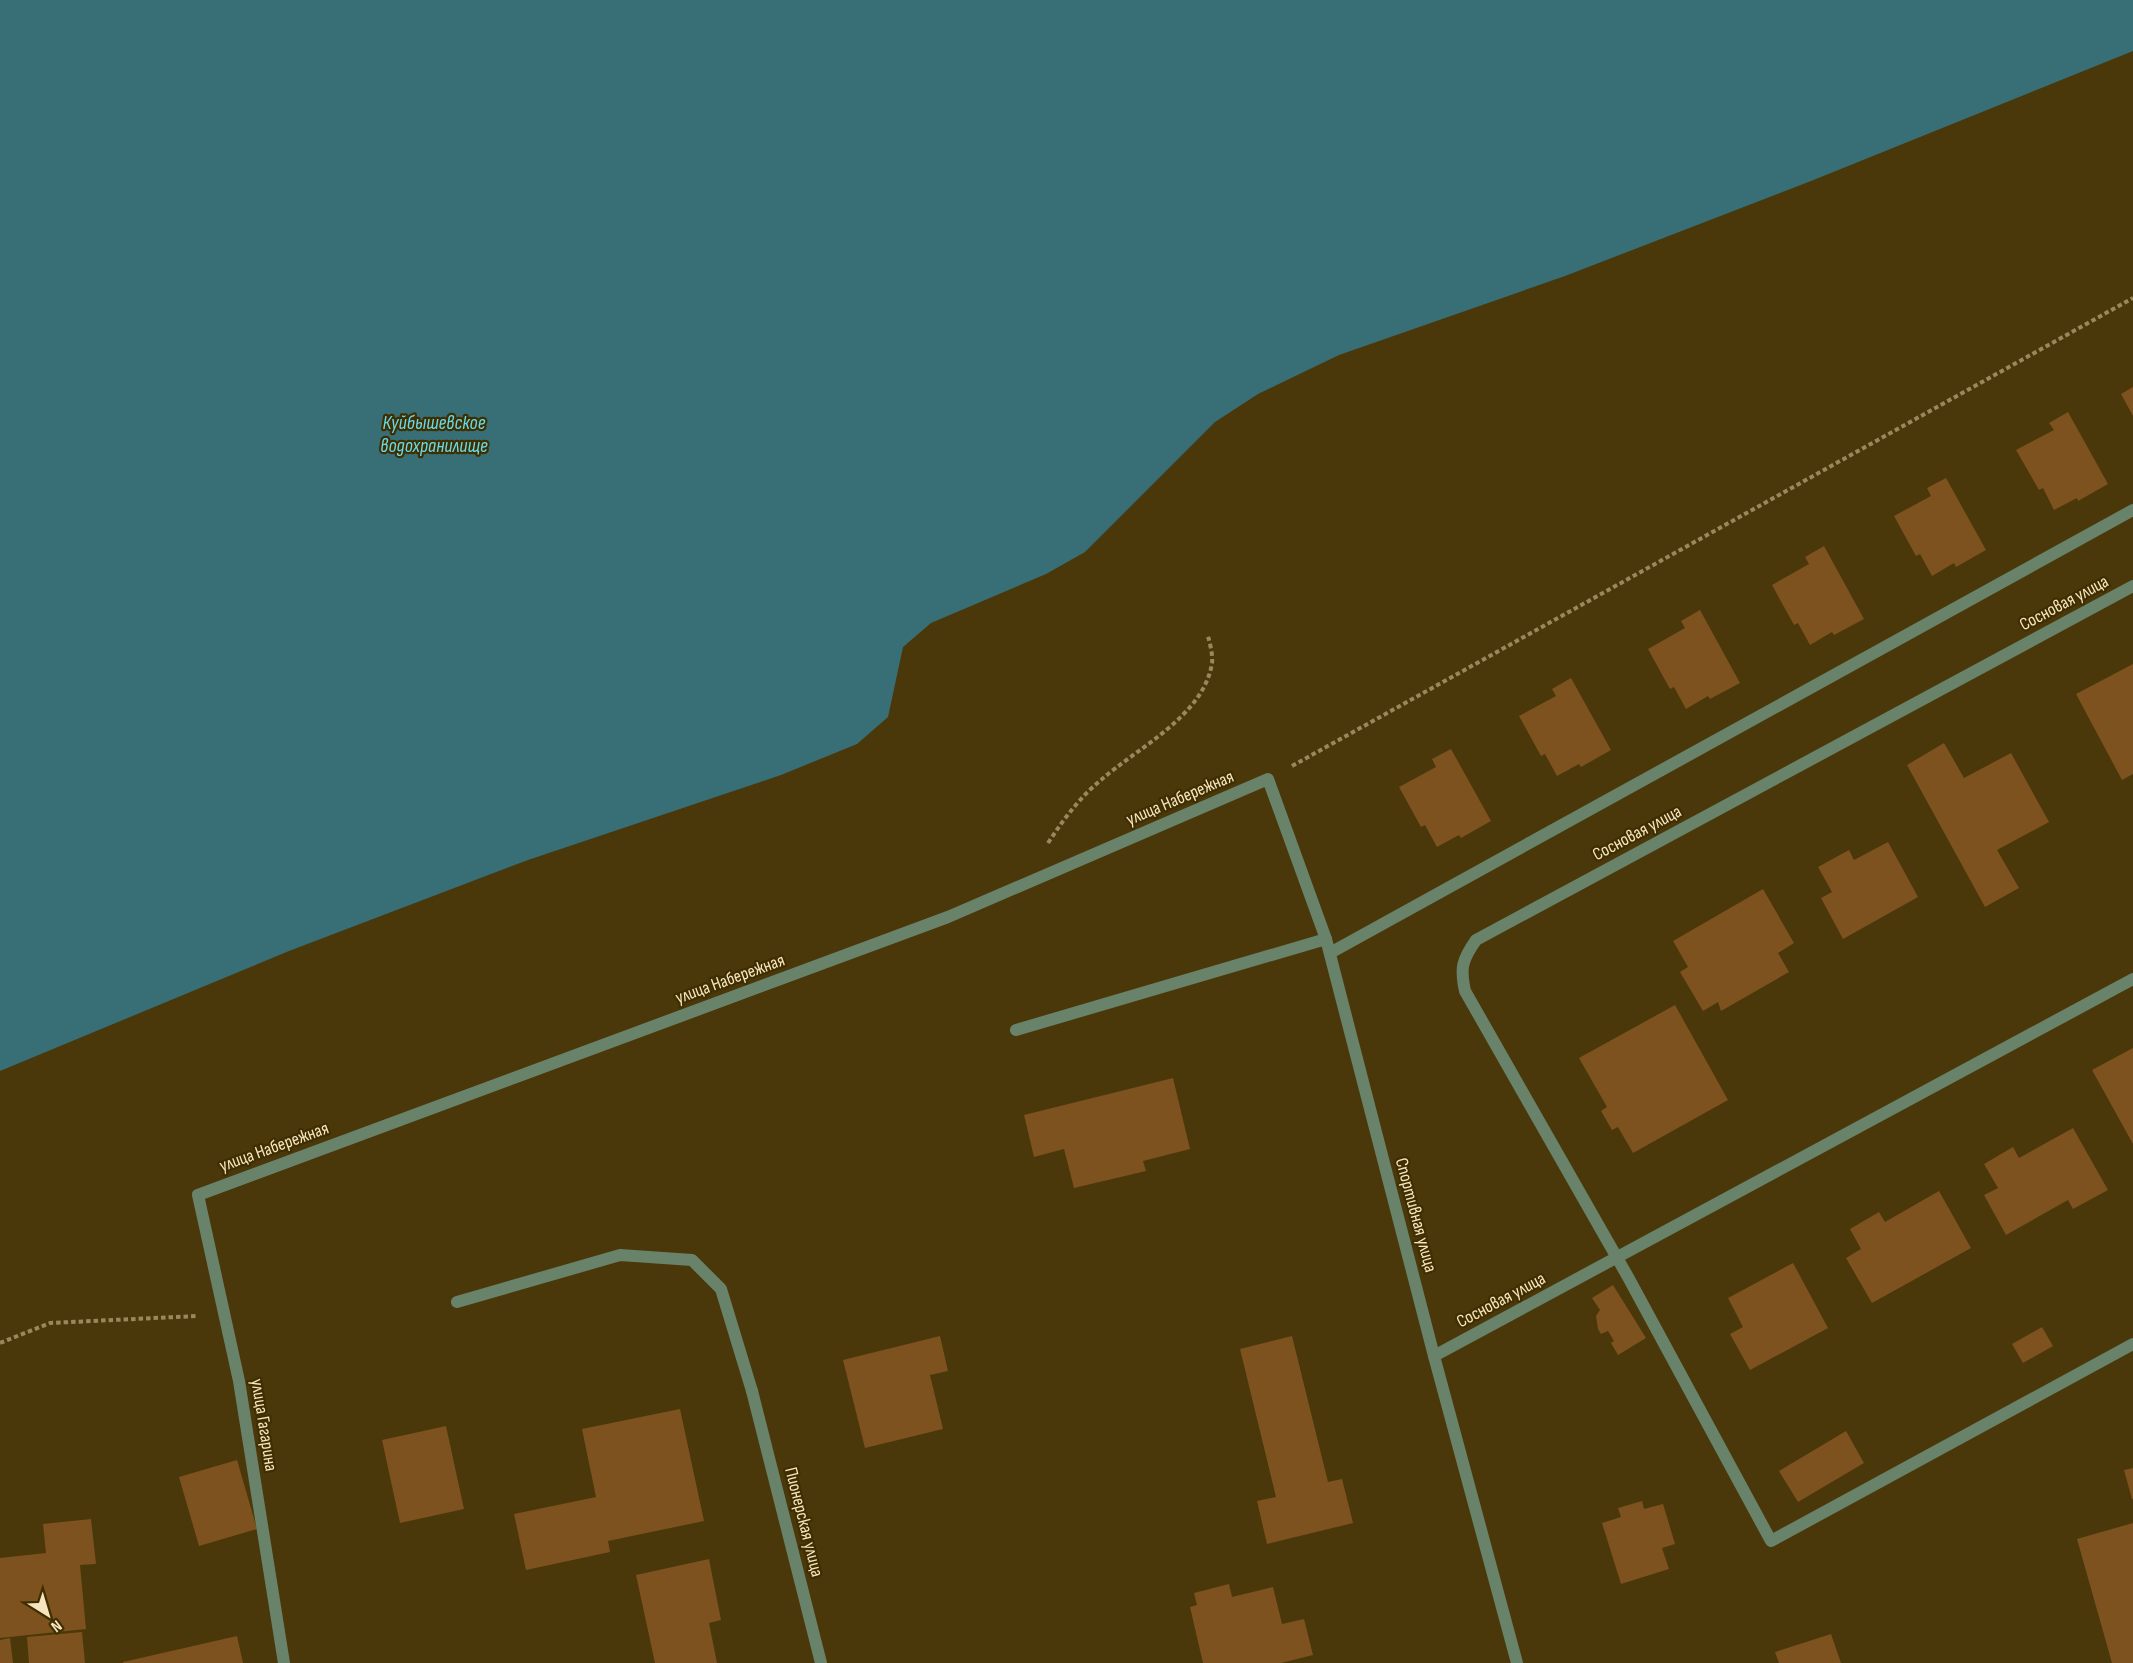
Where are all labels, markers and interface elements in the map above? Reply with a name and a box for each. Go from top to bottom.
water label: Куйбышевское водохранилище [380,411,488,458]
street label: Сосновая улица [2016,571,2112,635]
street label: улица Набережная [1123,766,1237,830]
street label: Сосновая улица [1589,801,1685,865]
street label: улица Набережная [673,950,787,1008]
street label: улица Набережная [217,1118,331,1176]
street label: Спортивная улица [1391,1156,1441,1274]
street label: Сосновая улица [1453,1268,1549,1332]
street label: улица Гагарина [246,1377,282,1473]
street label: Пионерская улица [780,1465,828,1579]
north arrow [18,1585,78,1645]
text: N [47,1616,65,1636]

